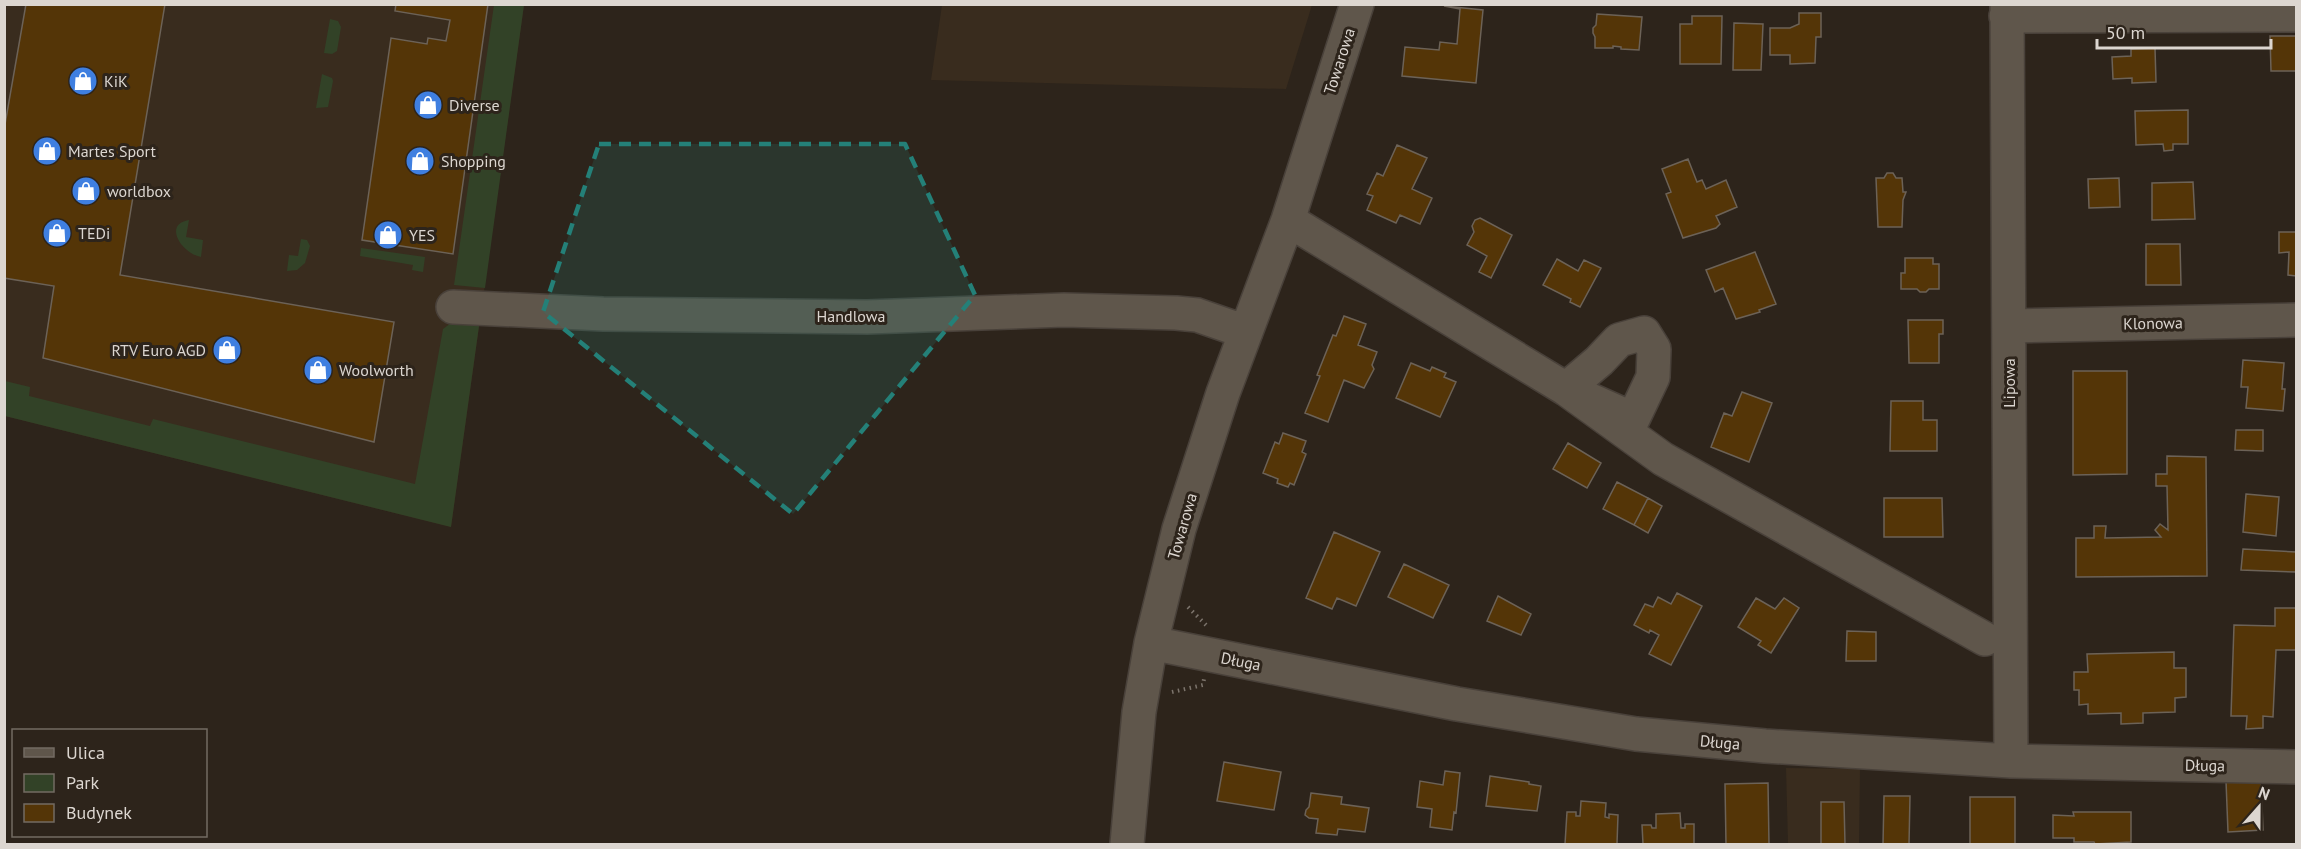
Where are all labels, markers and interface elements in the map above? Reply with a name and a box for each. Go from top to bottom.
scale bar [2097,12,2271,50]
text: 50 m [2106,21,2145,44]
street label: Towarowa [1319,25,1359,97]
shop icon: KiK [67,65,99,97]
place label: KiK [104,71,128,91]
shop icon: Diverse [412,89,444,121]
place label: Diverse [449,95,500,115]
shop icon: Martes Sport [31,135,63,167]
place label: Martes Sport [68,141,157,161]
shop icon: Shopping [404,145,436,177]
place label: Shopping [441,151,506,171]
shop icon: worldbox [70,175,102,207]
place label: worldbox [107,181,171,201]
shop icon: TEDi [41,217,73,249]
shop icon: YES [372,219,404,251]
place label: TEDi [78,223,110,243]
place label: YES [409,225,435,245]
street label: Handlowa [817,306,885,326]
street label: Klonowa [2123,312,2183,334]
shop icon: RTV Euro AGD [211,334,243,366]
place label: RTV Euro AGD [112,340,206,360]
shop icon: Woolworth [302,354,334,386]
street label: Lipowa [1999,358,2019,408]
place label: Woolworth [339,360,414,380]
street label: Towarowa [1163,490,1201,562]
street label: Długa [1219,647,1263,675]
legend [12,729,207,837]
street label: Długa [1699,730,1741,754]
text: Ulica [66,741,105,764]
street label: Długa [2185,755,2225,775]
text: Park [66,771,99,794]
north arrow [2229,777,2289,837]
text: N [2256,782,2273,804]
text: Budynek [66,801,132,824]

